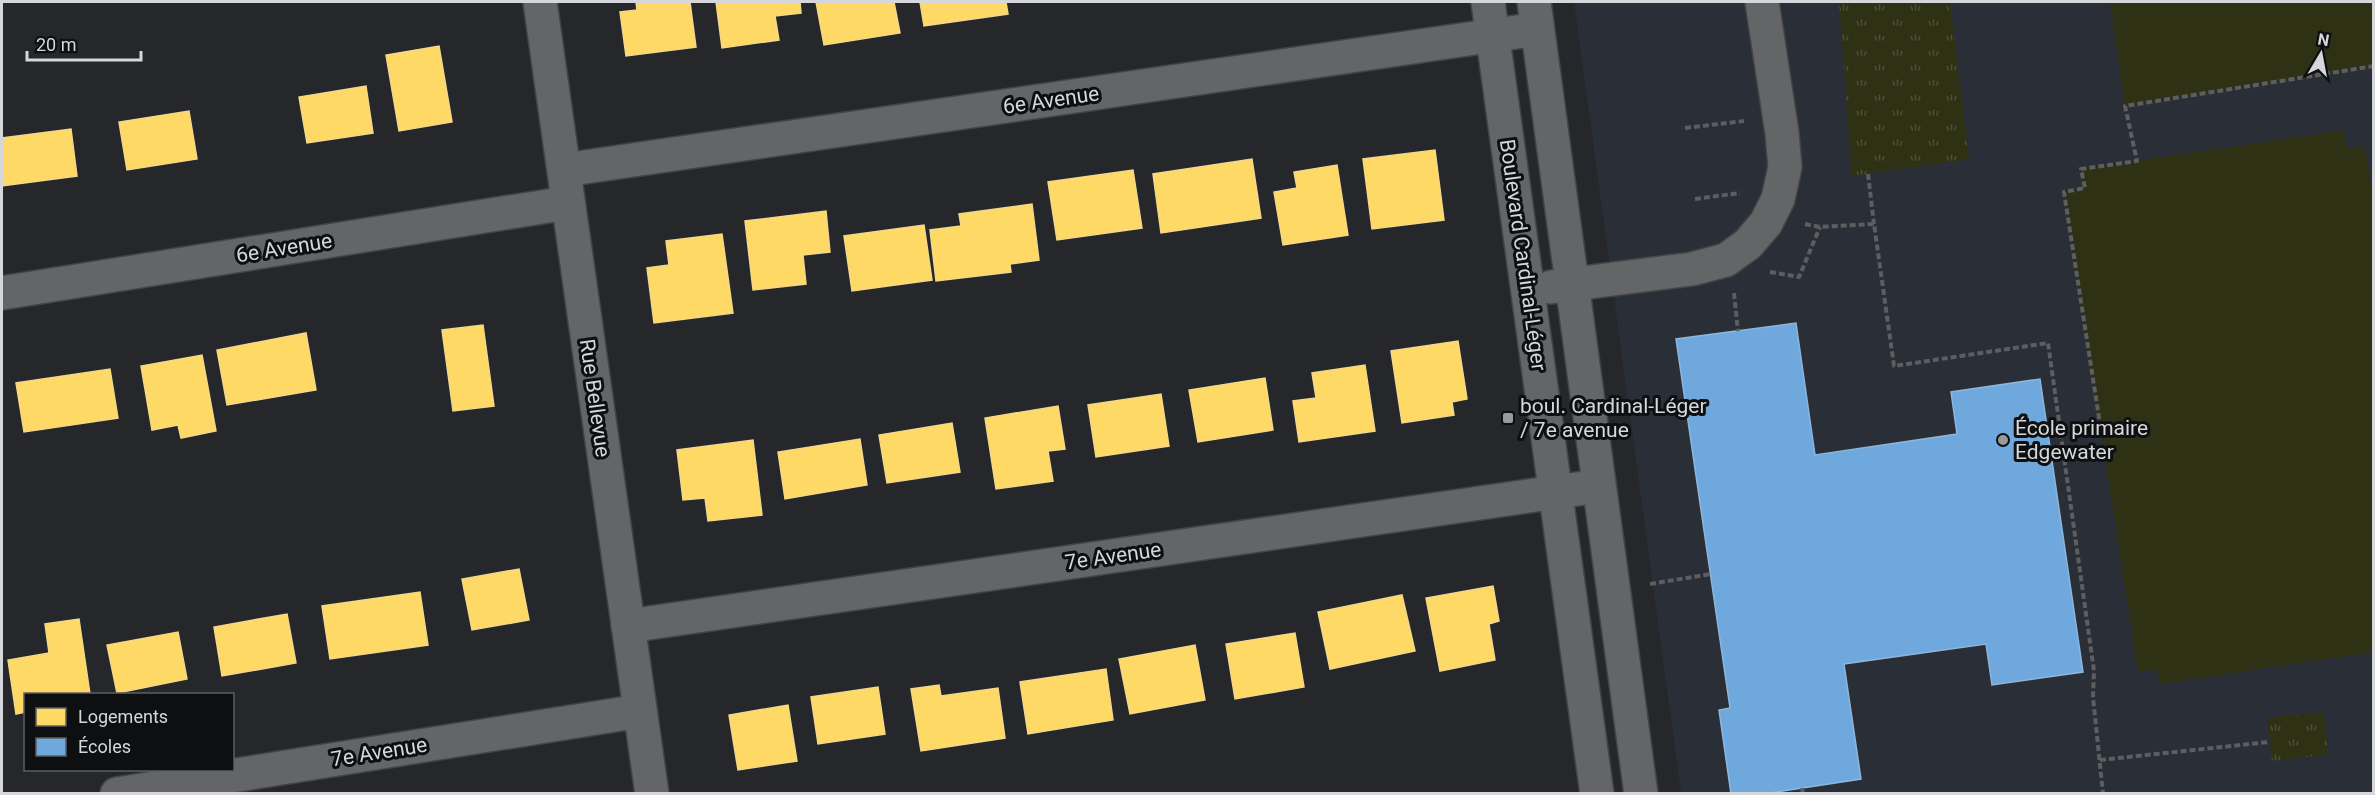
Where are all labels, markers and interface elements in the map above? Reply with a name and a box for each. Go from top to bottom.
scale bar [27,24,141,62]
north arrow [2291,24,2351,84]
text: N [2316,29,2331,50]
text: 20 m [36,34,76,55]
street label: 6e Avenue [1001,81,1101,119]
street label: Boulevard Cardinal-Léger [1495,138,1551,372]
street label: 6e Avenue [234,229,334,267]
street label: Rue Bellevue [575,337,615,459]
place label: boul. Cardinal-Léger / 7e avenue [1520,394,1707,442]
marker: boul. Cardinal-Léger / 7e avenue [1501,411,1515,425]
place label: École primaire Edgewater [2015,416,2148,464]
marker: École primaire Edgewater [1996,433,2010,447]
street label: 7e Avenue [1063,537,1163,575]
legend [24,693,234,771]
text: Logements [78,706,168,727]
street label: 7e Avenue [329,733,429,771]
text: Écoles [78,736,131,757]

